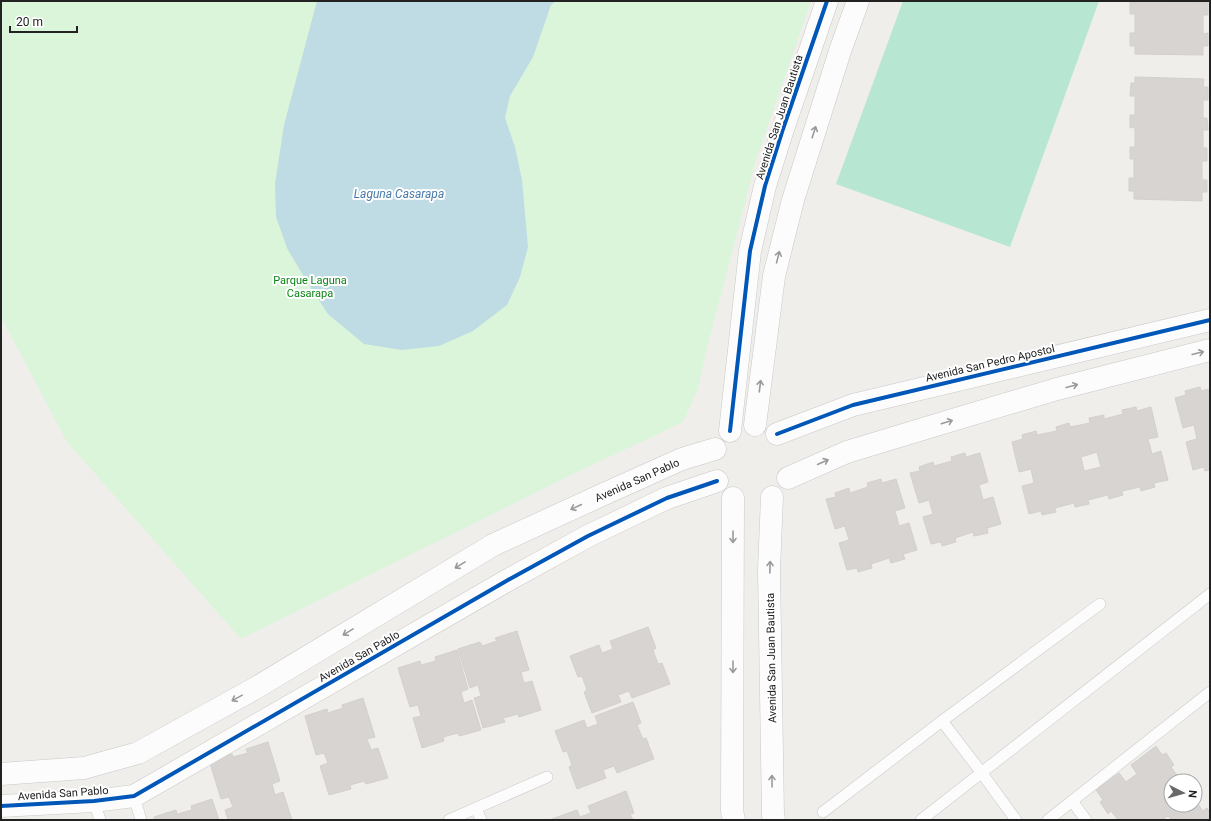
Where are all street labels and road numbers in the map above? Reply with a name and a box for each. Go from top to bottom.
street label: Avenida San Juan Bautista [753,53,806,181]
street label: Avenida San Pedro Apostol [924,342,1056,385]
street label: Avenida San Pablo [593,456,681,505]
street label: Avenida San Juan Bautista [764,593,779,723]
street label: Avenida San Pablo [317,628,402,685]
street label: Avenida San Pablo [17,784,109,803]

